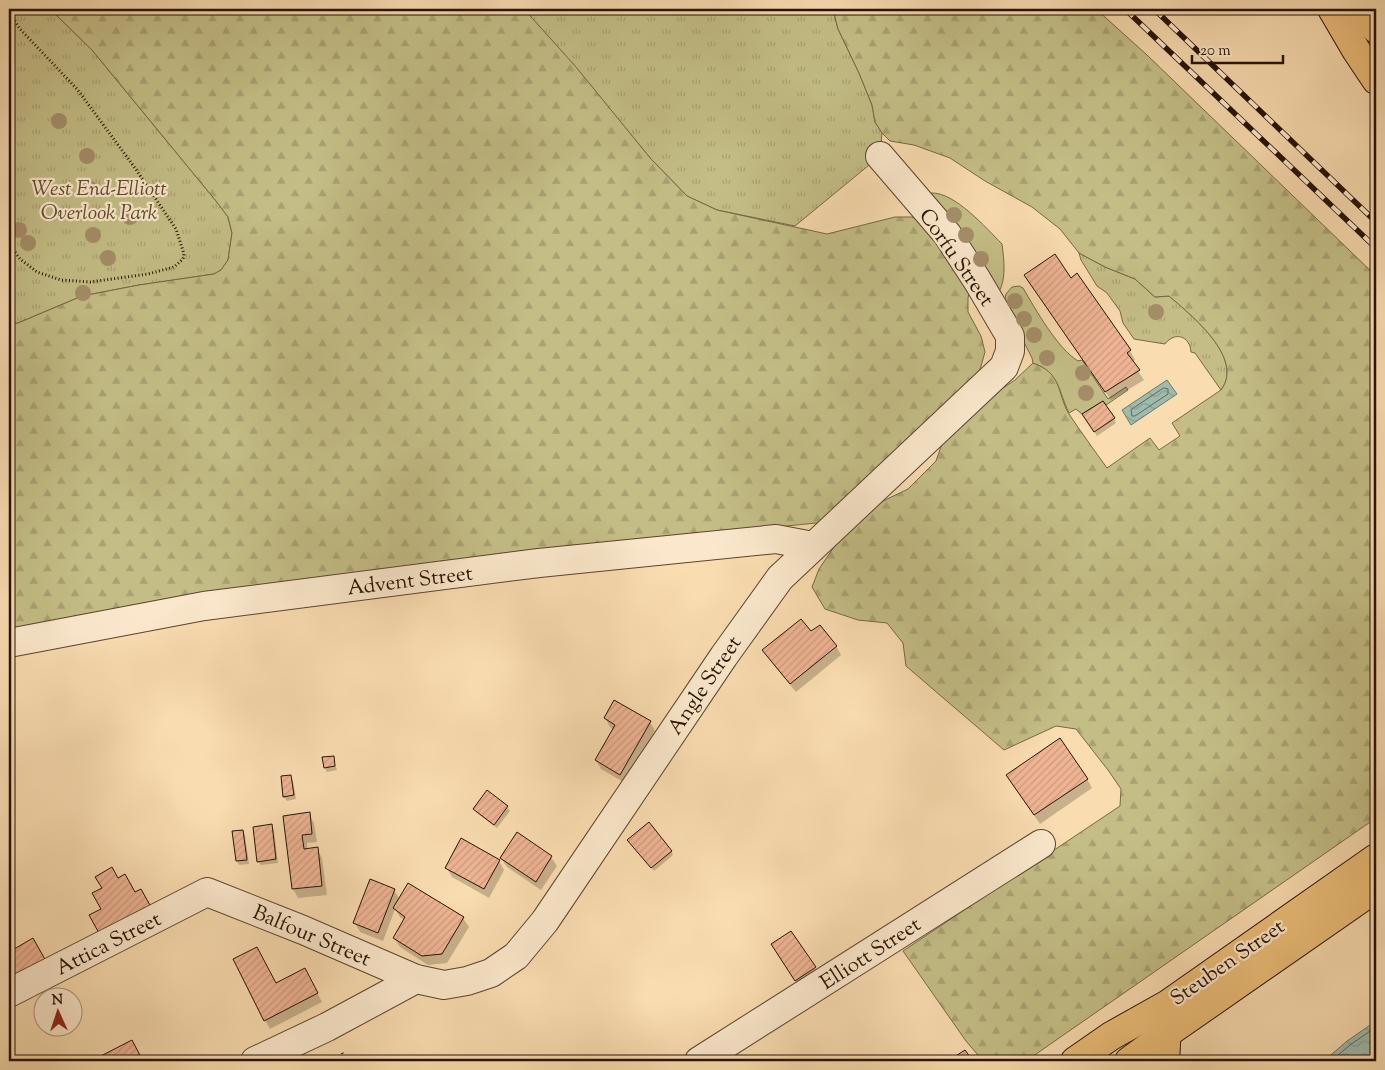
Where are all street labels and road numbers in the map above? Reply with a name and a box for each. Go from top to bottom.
street label: Corfu Street [910,203,1000,313]
street label: Advent Street [346,559,475,605]
street label: Angle Street [661,631,750,742]
street label: Balfour Street [247,898,375,975]
street label: Attica Street [51,905,167,984]
street label: Elliott Street [815,911,927,998]
street label: Steuben Street [1165,913,1292,1014]

